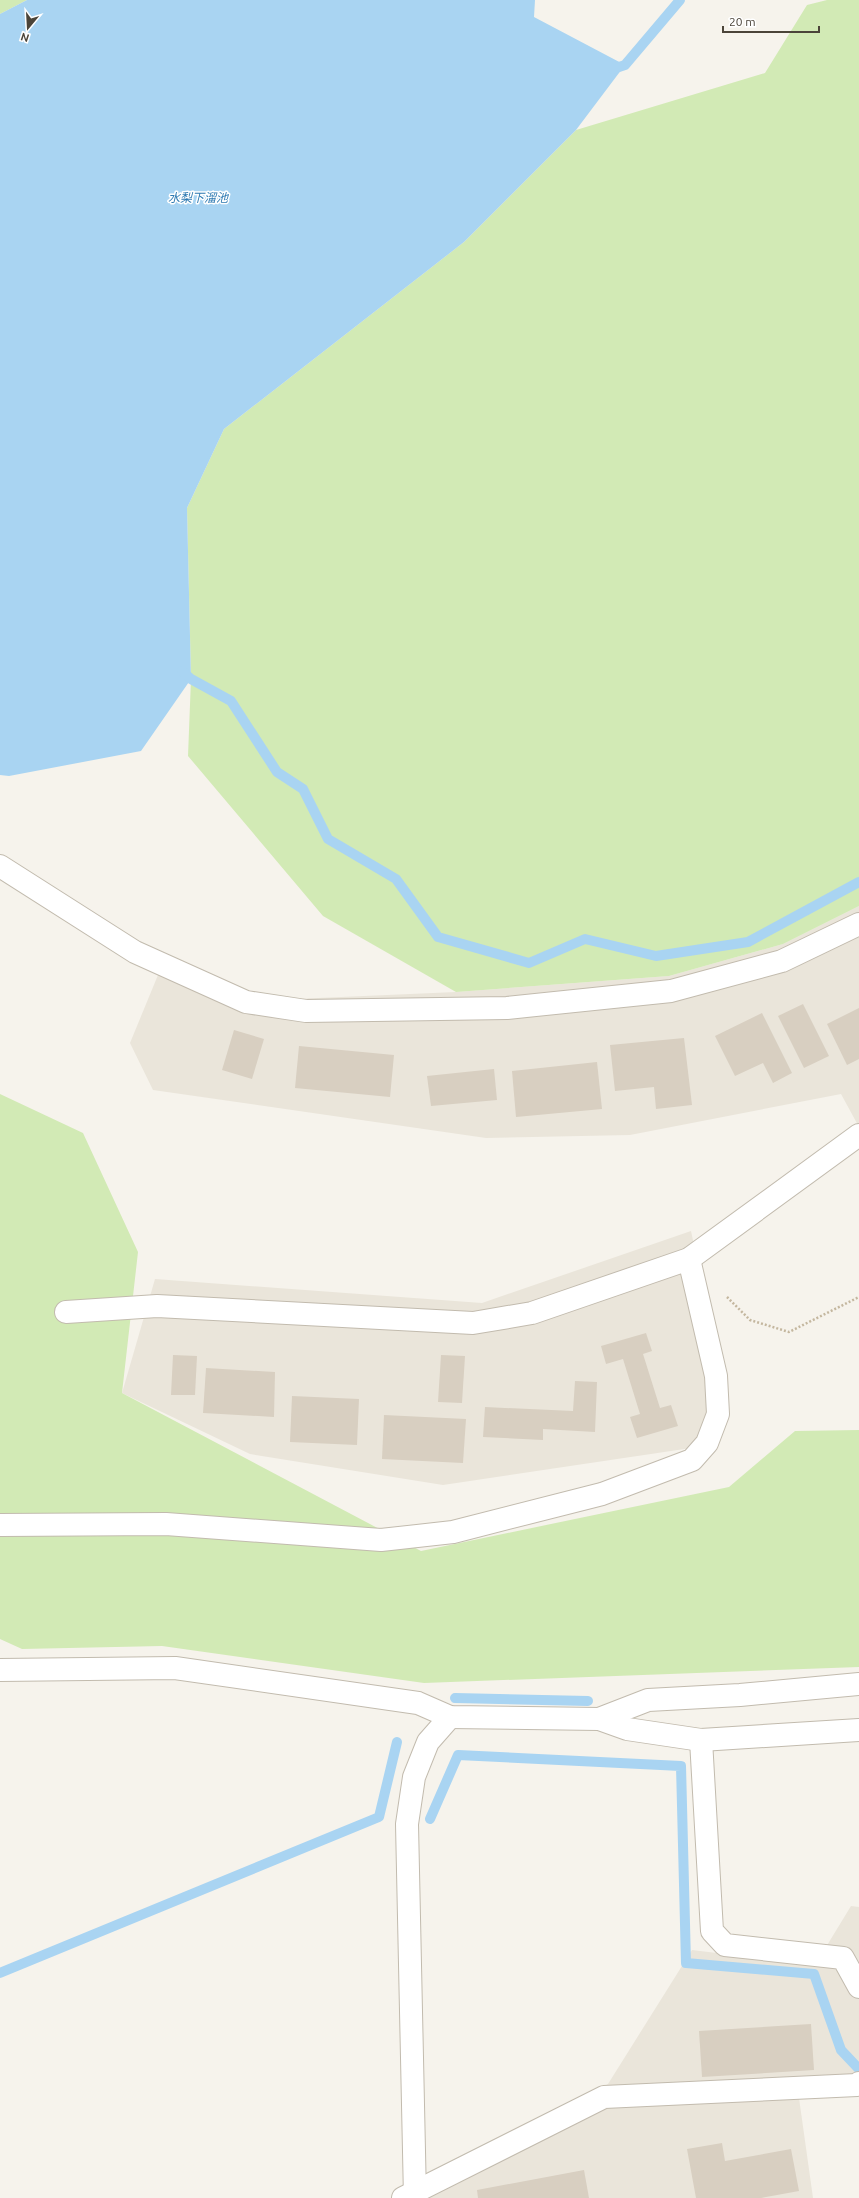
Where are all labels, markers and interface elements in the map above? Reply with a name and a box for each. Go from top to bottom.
north arrow [8,8,48,48]
scale bar [723,8,819,34]
text: 20 m [729,15,756,28]
text: N [19,31,31,44]
water label: 水梨下溜池 [168,191,229,204]

